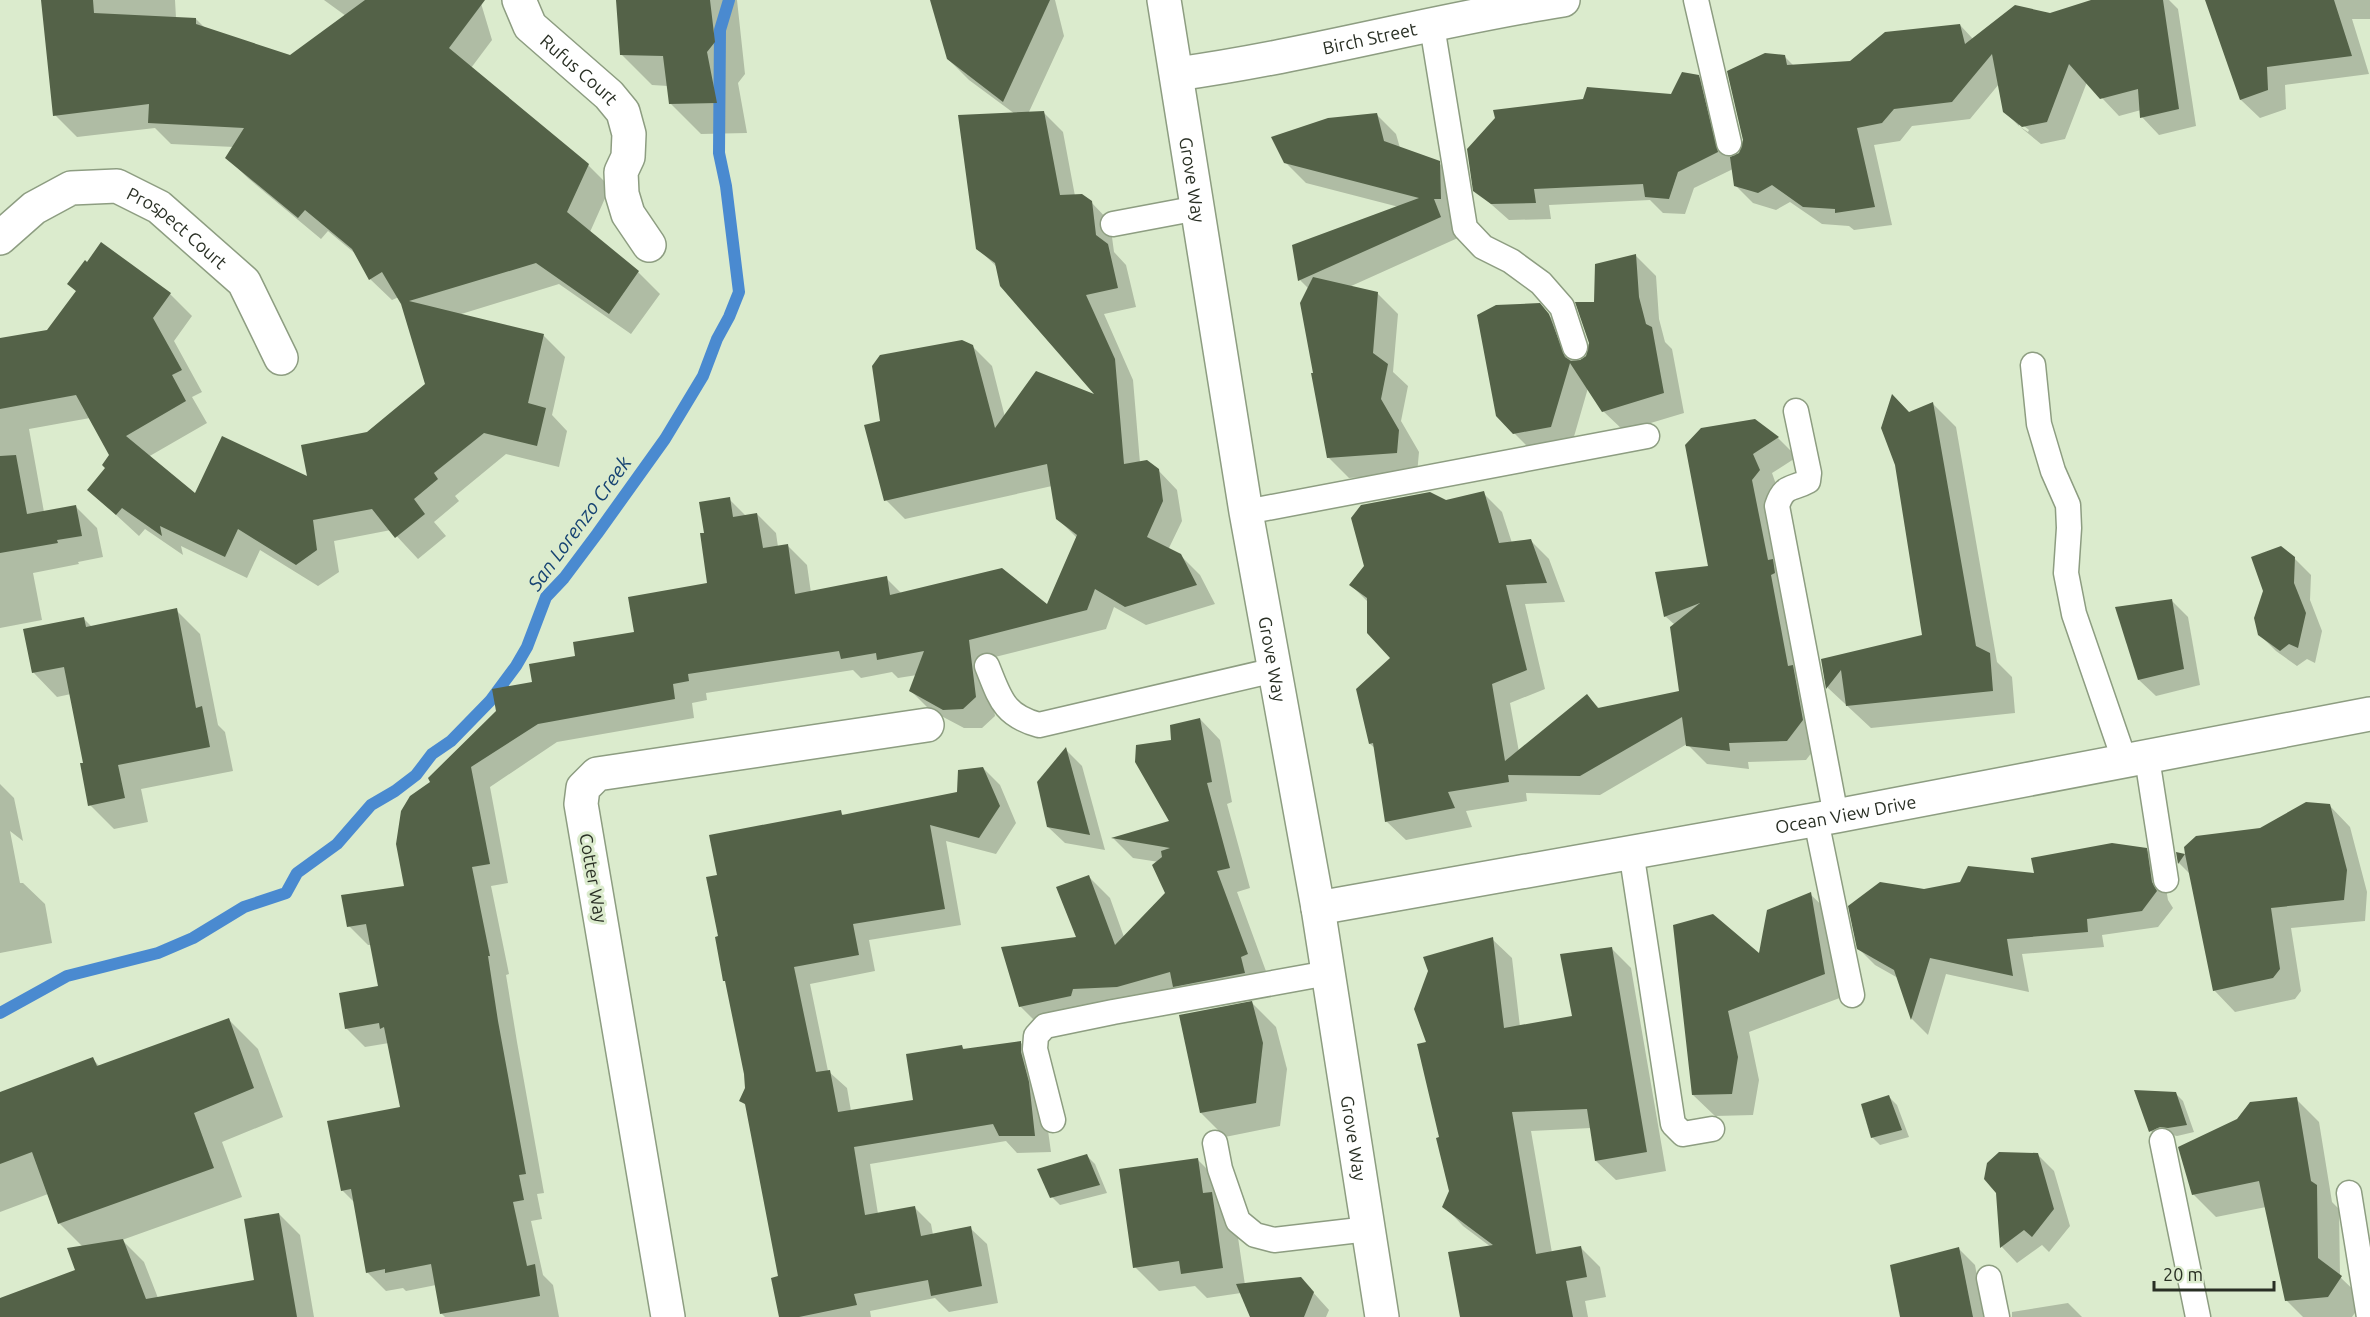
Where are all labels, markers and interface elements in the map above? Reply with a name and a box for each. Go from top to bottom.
street label: Birch Street [1321,18,1418,58]
street label: Rufus Court [537,30,622,108]
street label: Grove Way [1176,136,1210,224]
street label: Prospect Court [124,183,231,272]
water label: San Lorenzo Creek [522,451,636,595]
street label: Grove Way [1255,615,1290,704]
street label: Ocean View Drive [1774,791,1918,837]
street label: Cotter Way [576,832,612,925]
street label: Grove Way [1337,1094,1371,1183]
scale bar [2154,1254,2274,1292]
text: 20 m [2163,1264,2203,1284]

